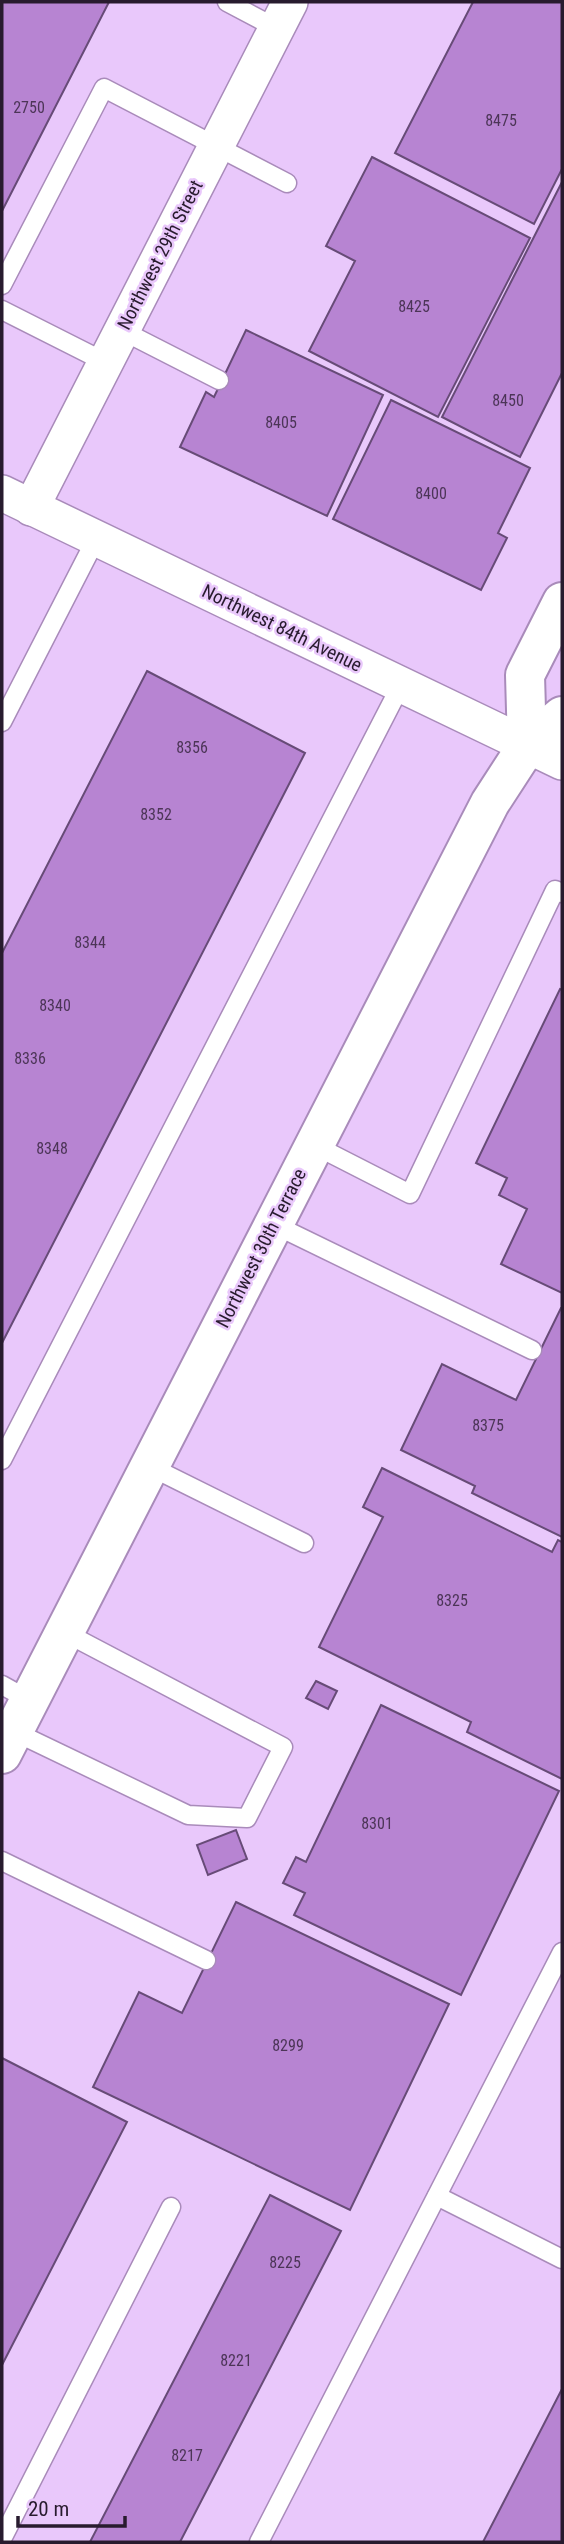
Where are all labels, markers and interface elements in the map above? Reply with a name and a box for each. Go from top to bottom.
house number: 2750 [13,98,45,117]
house number: 8475 [485,111,517,130]
street label: Northwest 29th Street [112,176,208,334]
house number: 8425 [398,297,430,316]
house number: 8450 [492,391,524,410]
house number: 8405 [265,413,297,432]
house number: 8400 [415,484,447,503]
street label: Northwest 84th Avenue [198,579,366,677]
house number: 8356 [176,738,208,757]
house number: 8352 [140,805,172,824]
house number: 8344 [74,933,106,952]
house number: 8340 [39,996,71,1015]
house number: 8336 [14,1049,46,1068]
house number: 8348 [36,1139,68,1158]
street label: Northwest 30th Terrace [211,1164,311,1331]
house number: 8375 [472,1416,504,1435]
house number: 8325 [436,1591,468,1610]
house number: 8301 [361,1814,393,1833]
house number: 8299 [272,2036,304,2055]
house number: 8225 [269,2253,301,2272]
house number: 8221 [220,2351,252,2370]
house number: 8217 [171,2446,203,2465]
scale bar [18,2484,124,2528]
text: 20 m [28,2497,69,2521]

